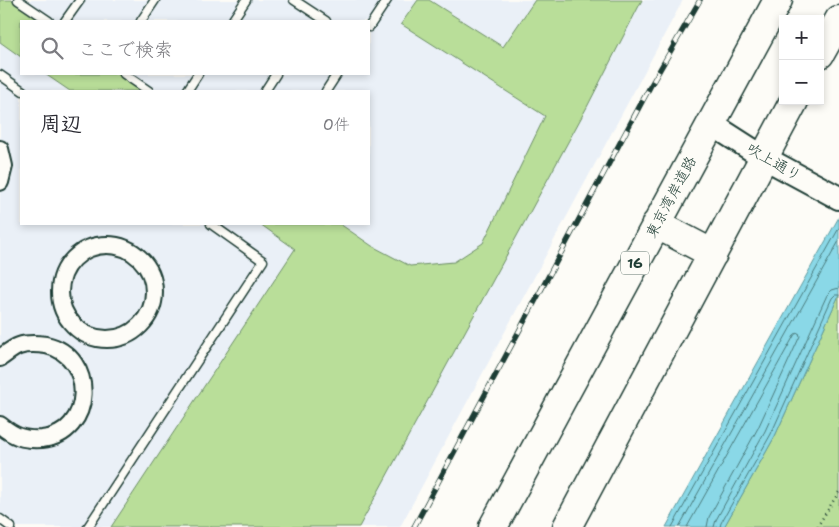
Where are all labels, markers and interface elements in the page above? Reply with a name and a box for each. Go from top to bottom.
map controls [779,15,824,105]
button: + [779,15,824,60]
search box [20,20,370,75]
icon: search [38,34,66,62]
text: ここで検索 [78,37,173,62]
button: − [779,60,824,105]
text: 周辺 [40,110,82,138]
text: 0件 [323,114,350,135]
street label: 吹上通り [743,138,805,186]
street label: 東京湾岸道路 [641,153,701,241]
road number: 16 [621,252,649,274]

